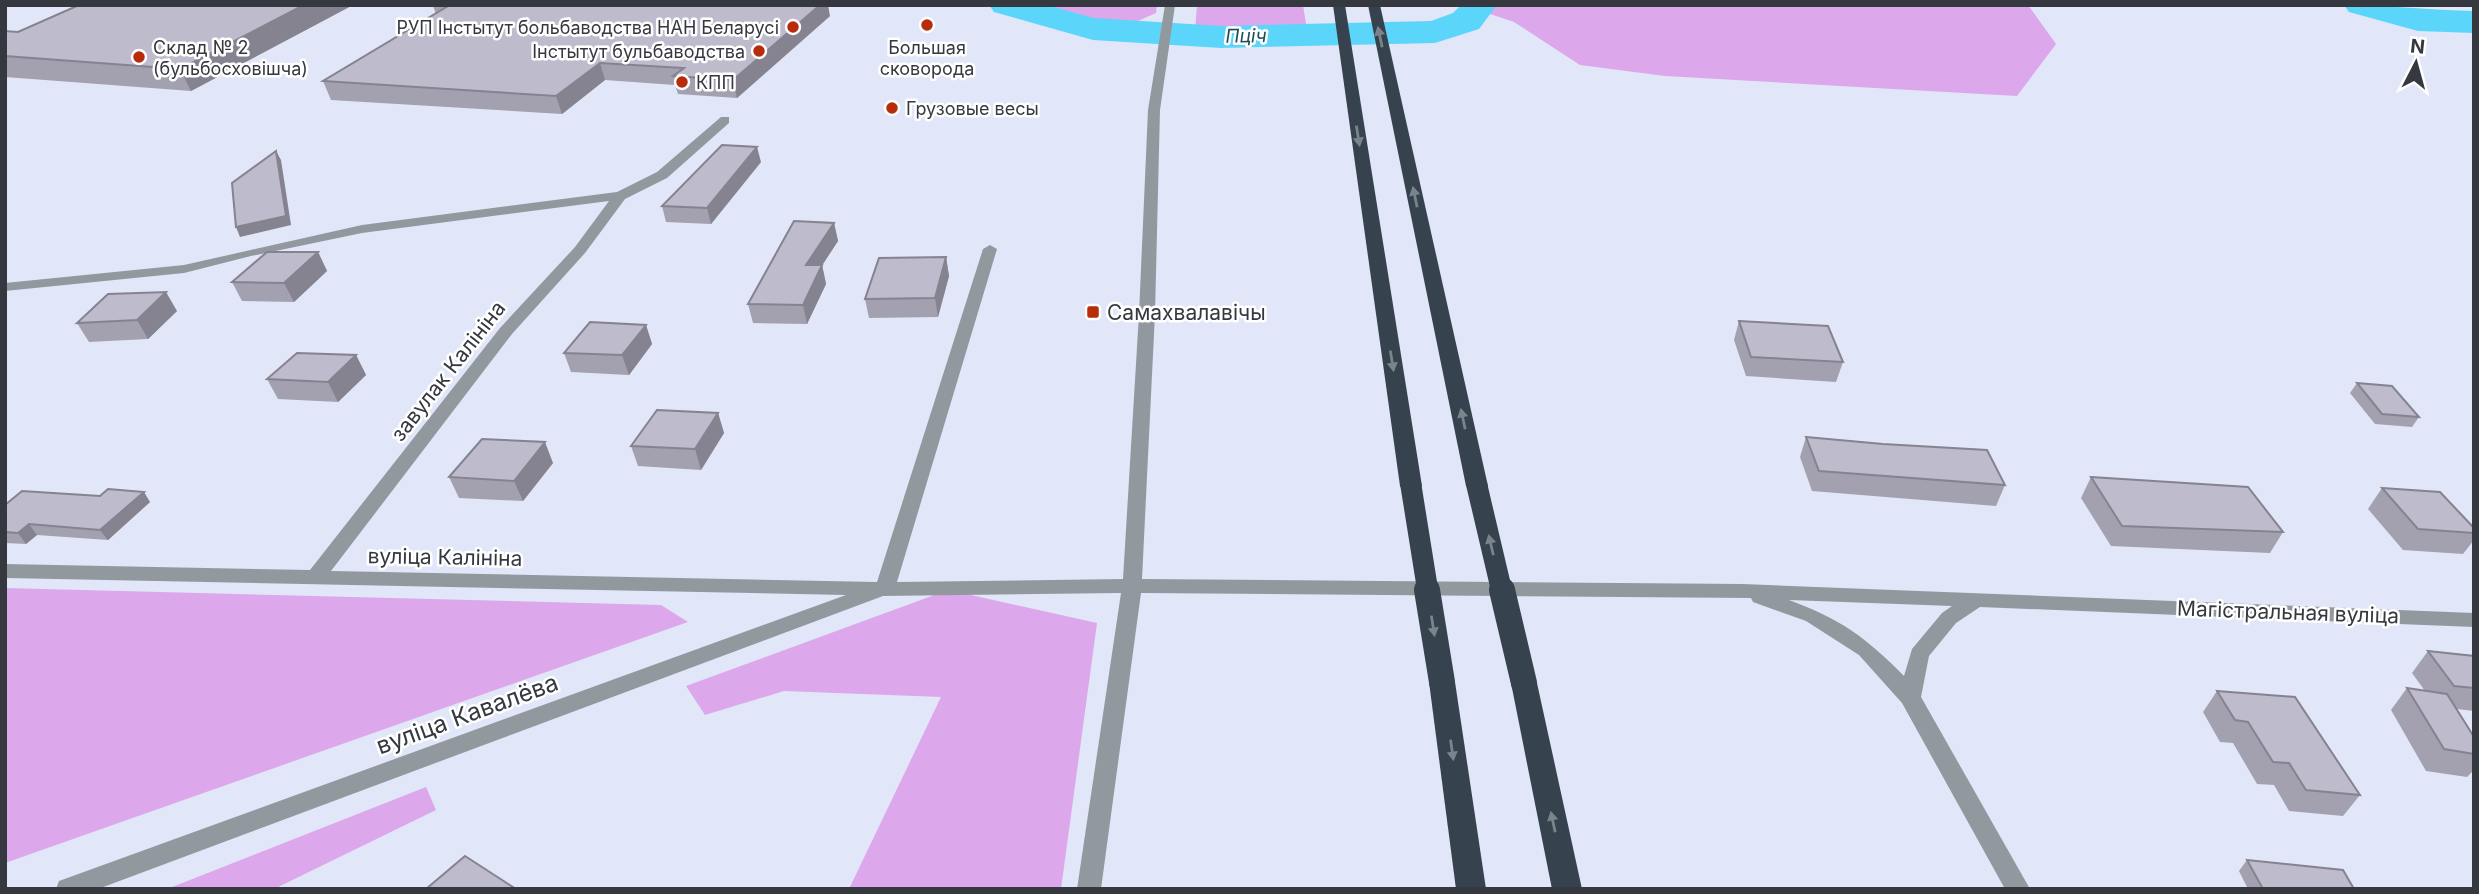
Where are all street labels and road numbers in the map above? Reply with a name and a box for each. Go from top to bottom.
street label: завулак Калініна [386,296,510,446]
street label: вуліца Калініна [367,543,523,571]
street label: Магістральная вуліца [2177,596,2399,628]
street label: вуліца Кавалёва [372,668,562,760]

